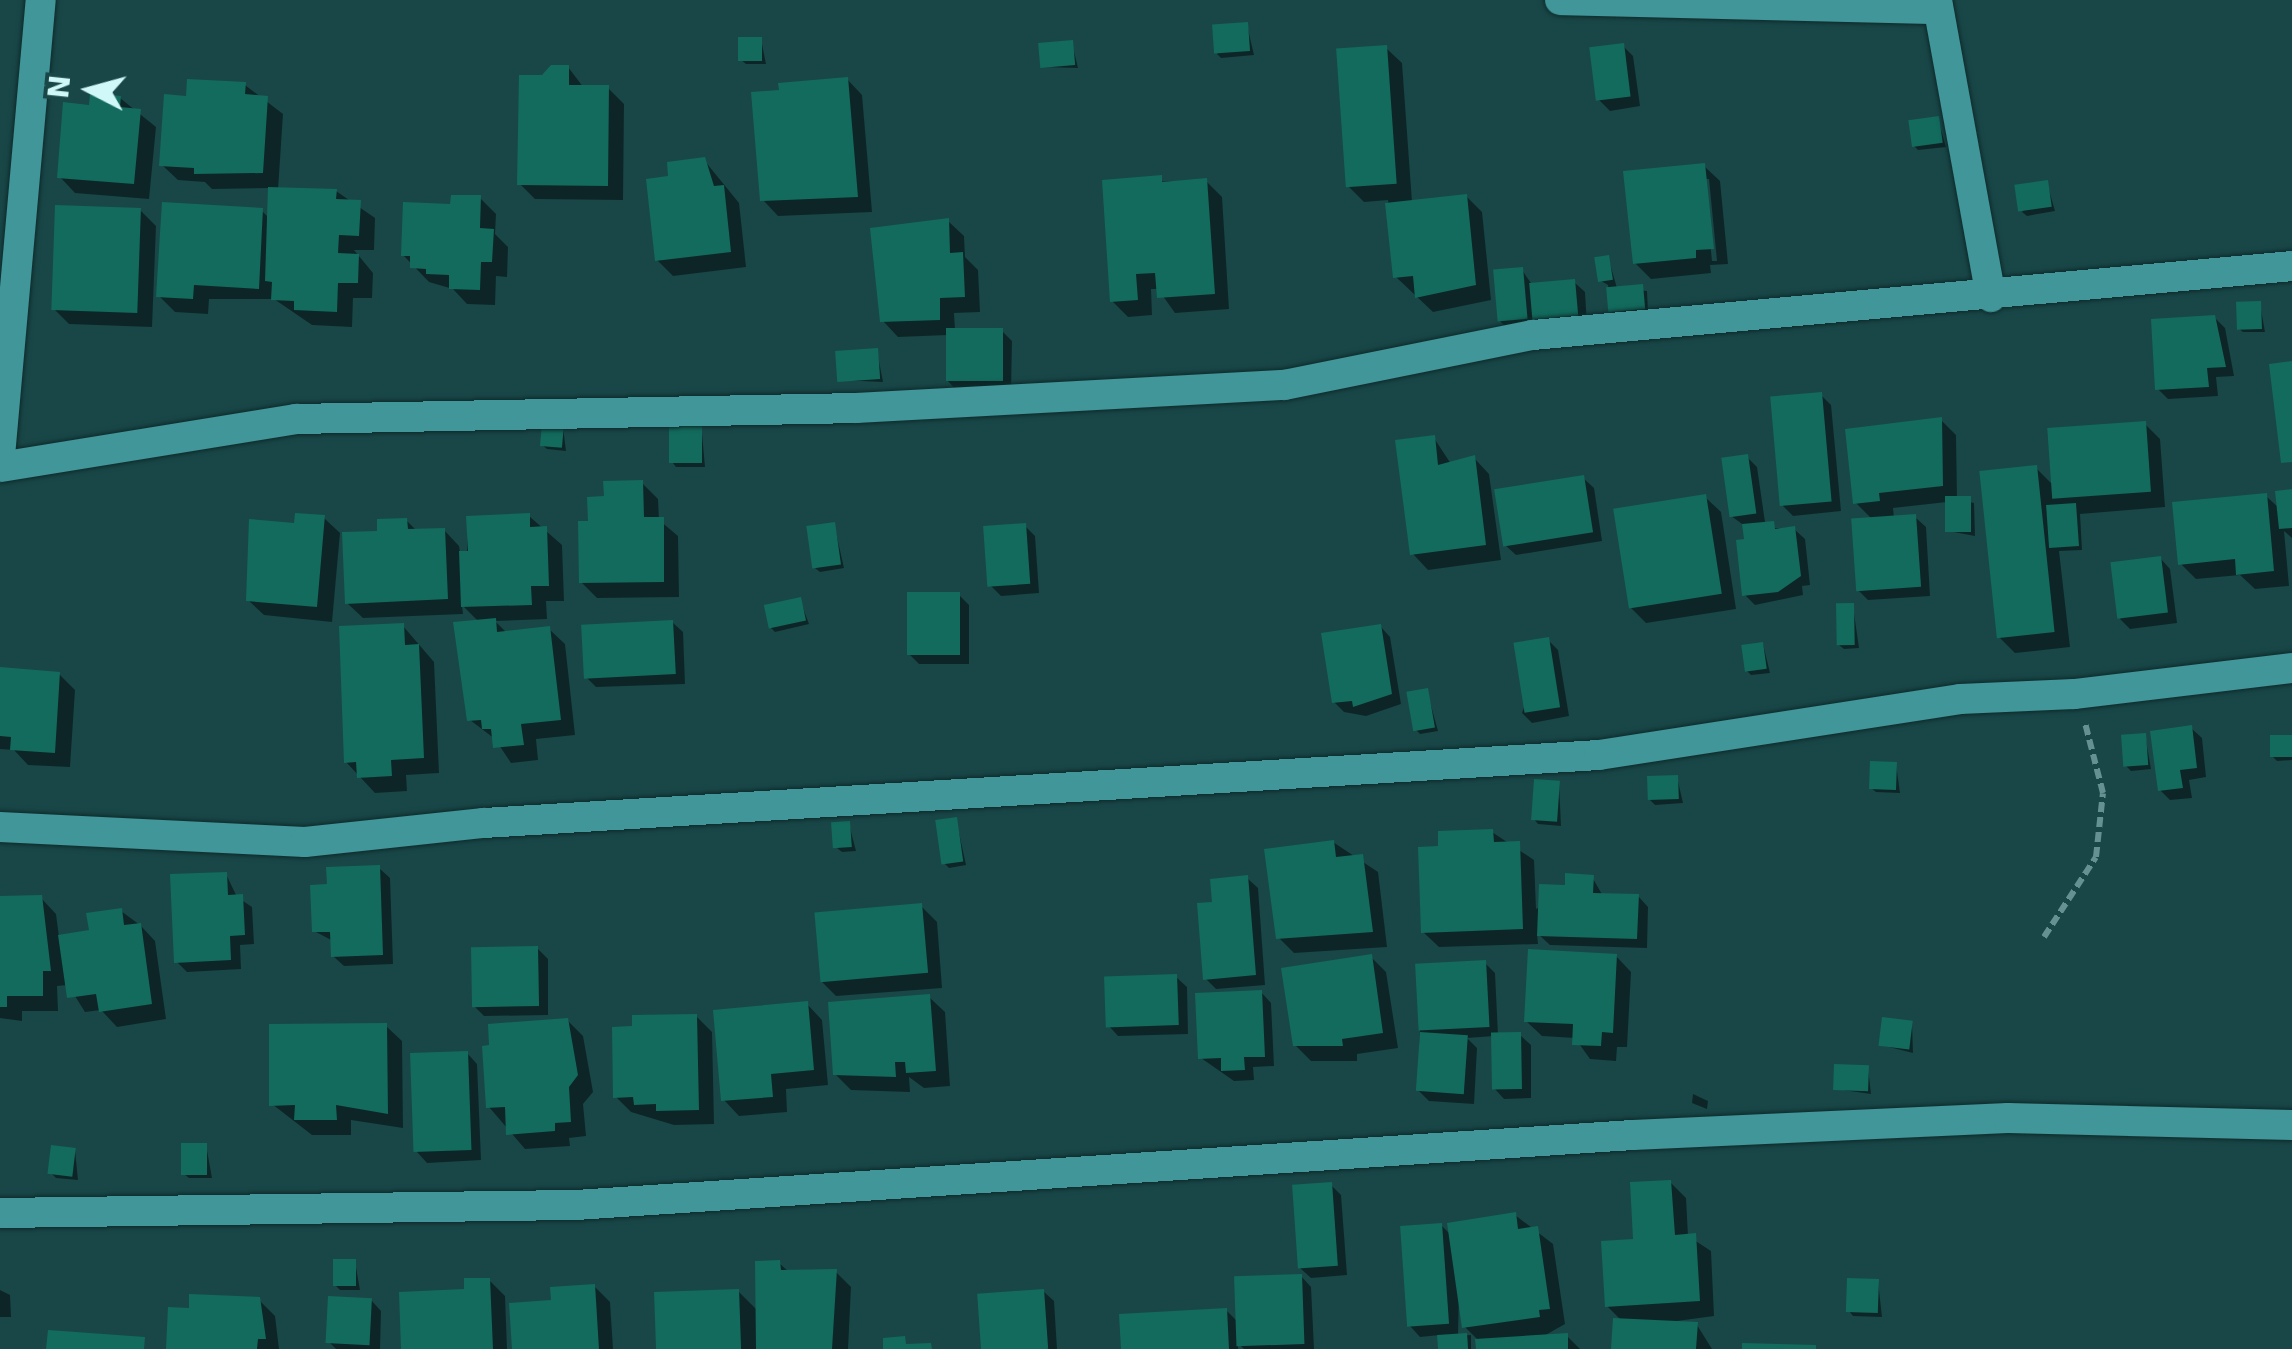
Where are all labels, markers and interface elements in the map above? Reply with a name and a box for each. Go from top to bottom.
north arrow [40,40,140,140]
text: N [42,73,77,100]

